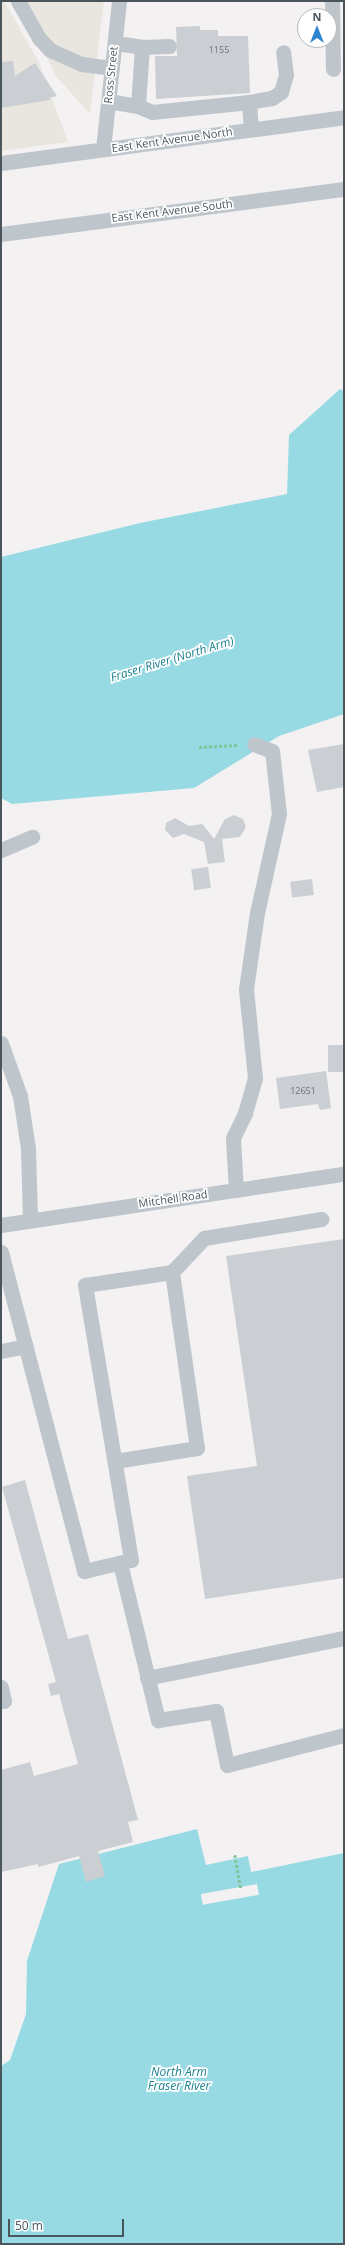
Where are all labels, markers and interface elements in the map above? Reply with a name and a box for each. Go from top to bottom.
north arrow [297,8,337,48]
text: N [313,9,321,24]
house number: 1155 [209,45,229,55]
street label: Ross Street [101,46,121,104]
street label: East Kent Avenue North [111,125,233,155]
street label: East Kent Avenue South [111,197,233,225]
water label: Fraser River (North Arm) [109,633,235,685]
house number: 12651 [290,1086,316,1096]
street label: Mitchell Road [138,1188,208,1210]
water label: North Arm Fraser River [148,2065,210,2093]
scale bar [10,2211,126,2237]
text: 50 m [15,2217,43,2234]

